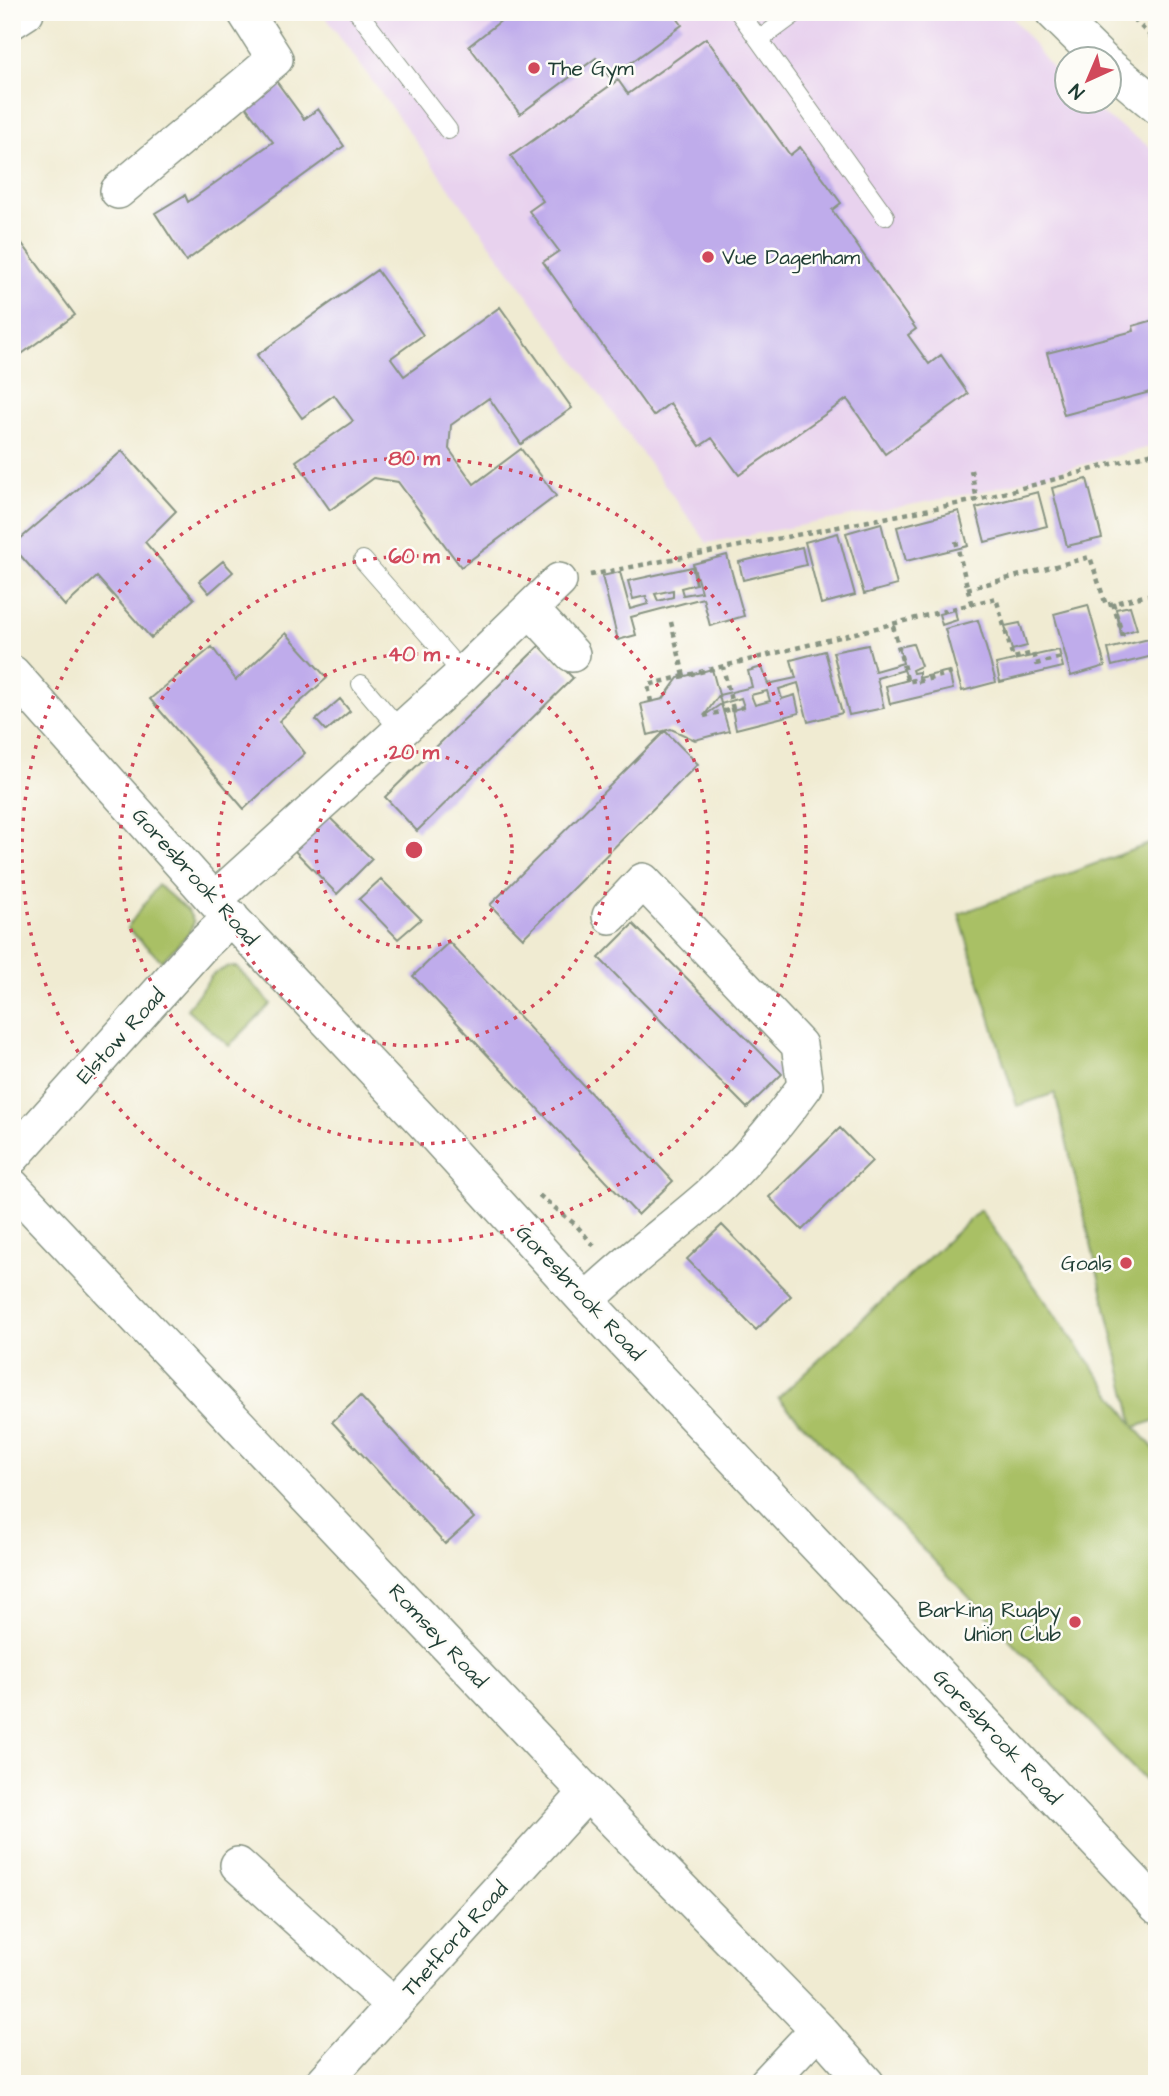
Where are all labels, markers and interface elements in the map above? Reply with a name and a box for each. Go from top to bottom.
north arrow [1054,46,1124,116]
place label: The Gym [548,54,634,85]
marker: The Gym [526,60,542,76]
text: N [1064,77,1091,105]
place label: Vue Dagenham [722,243,861,274]
marker: Vue Dagenham [700,249,716,265]
text: 80 m [388,444,440,473]
text: 60 m [388,542,440,571]
text: 40 m [388,640,441,669]
text: 20 m [388,738,440,767]
street label: Goresbrook Road [125,802,265,952]
centre of rings [402,838,426,862]
street label: Elstow Road [70,981,172,1090]
street label: Goresbrook Road [509,1219,651,1368]
place label: Goals [1061,1249,1112,1278]
marker: Goals [1118,1255,1134,1271]
street label: Romsey Road [381,1577,494,1696]
place label: Barking Rugby Union Club [918,1596,1061,1649]
marker: Barking Rugby Union Club [1067,1614,1083,1630]
street label: Goresbrook Road [926,1663,1068,1812]
street label: Thetford Road [395,1875,515,2003]

